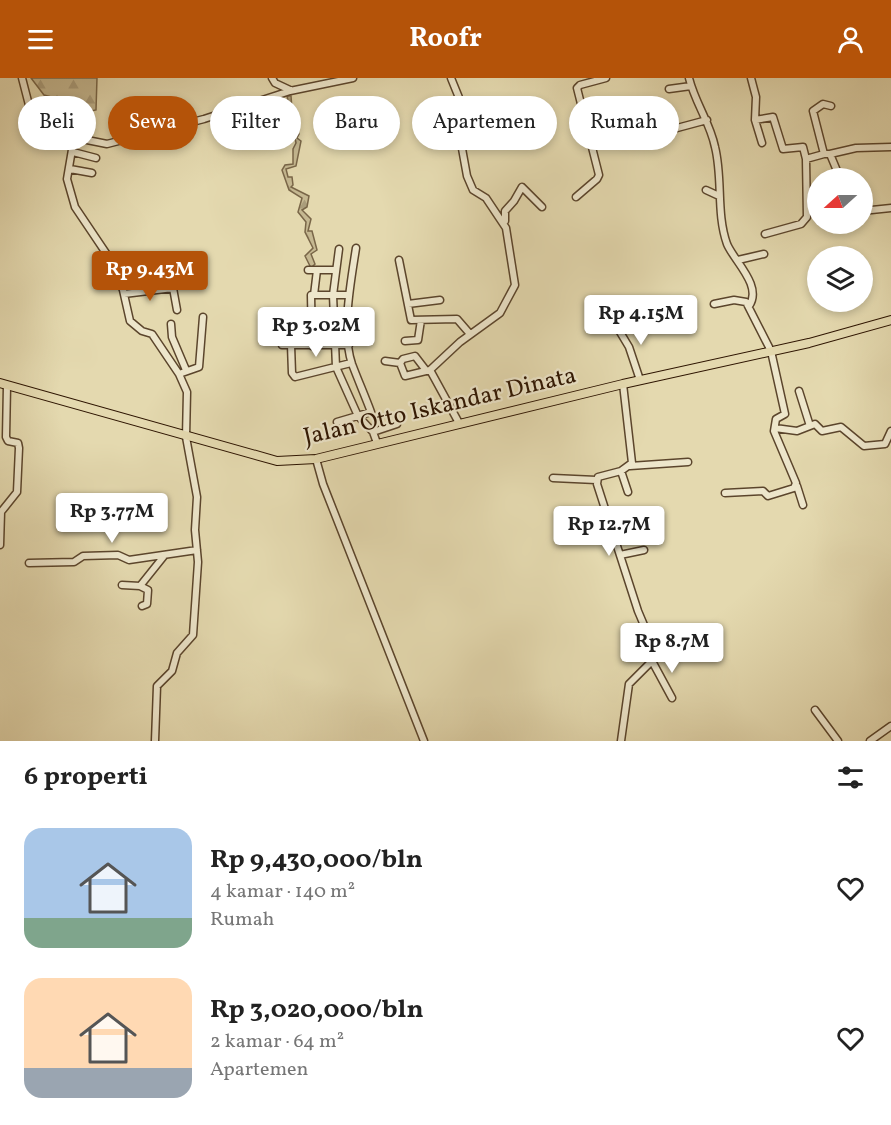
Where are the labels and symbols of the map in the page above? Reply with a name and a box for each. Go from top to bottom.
north arrow [807,168,873,234]
pin: Rp 9.43M [88,251,212,302]
pin: Rp 4.15M [579,295,703,346]
pin: Rp 3.02M [254,307,378,358]
street label: Jalan Otto Iskandar Dinata [300,359,580,455]
pin: Rp 3.77M [50,493,174,544]
pin: Rp 12.7M [547,506,671,557]
pin: Rp 8.7M [617,623,727,674]

